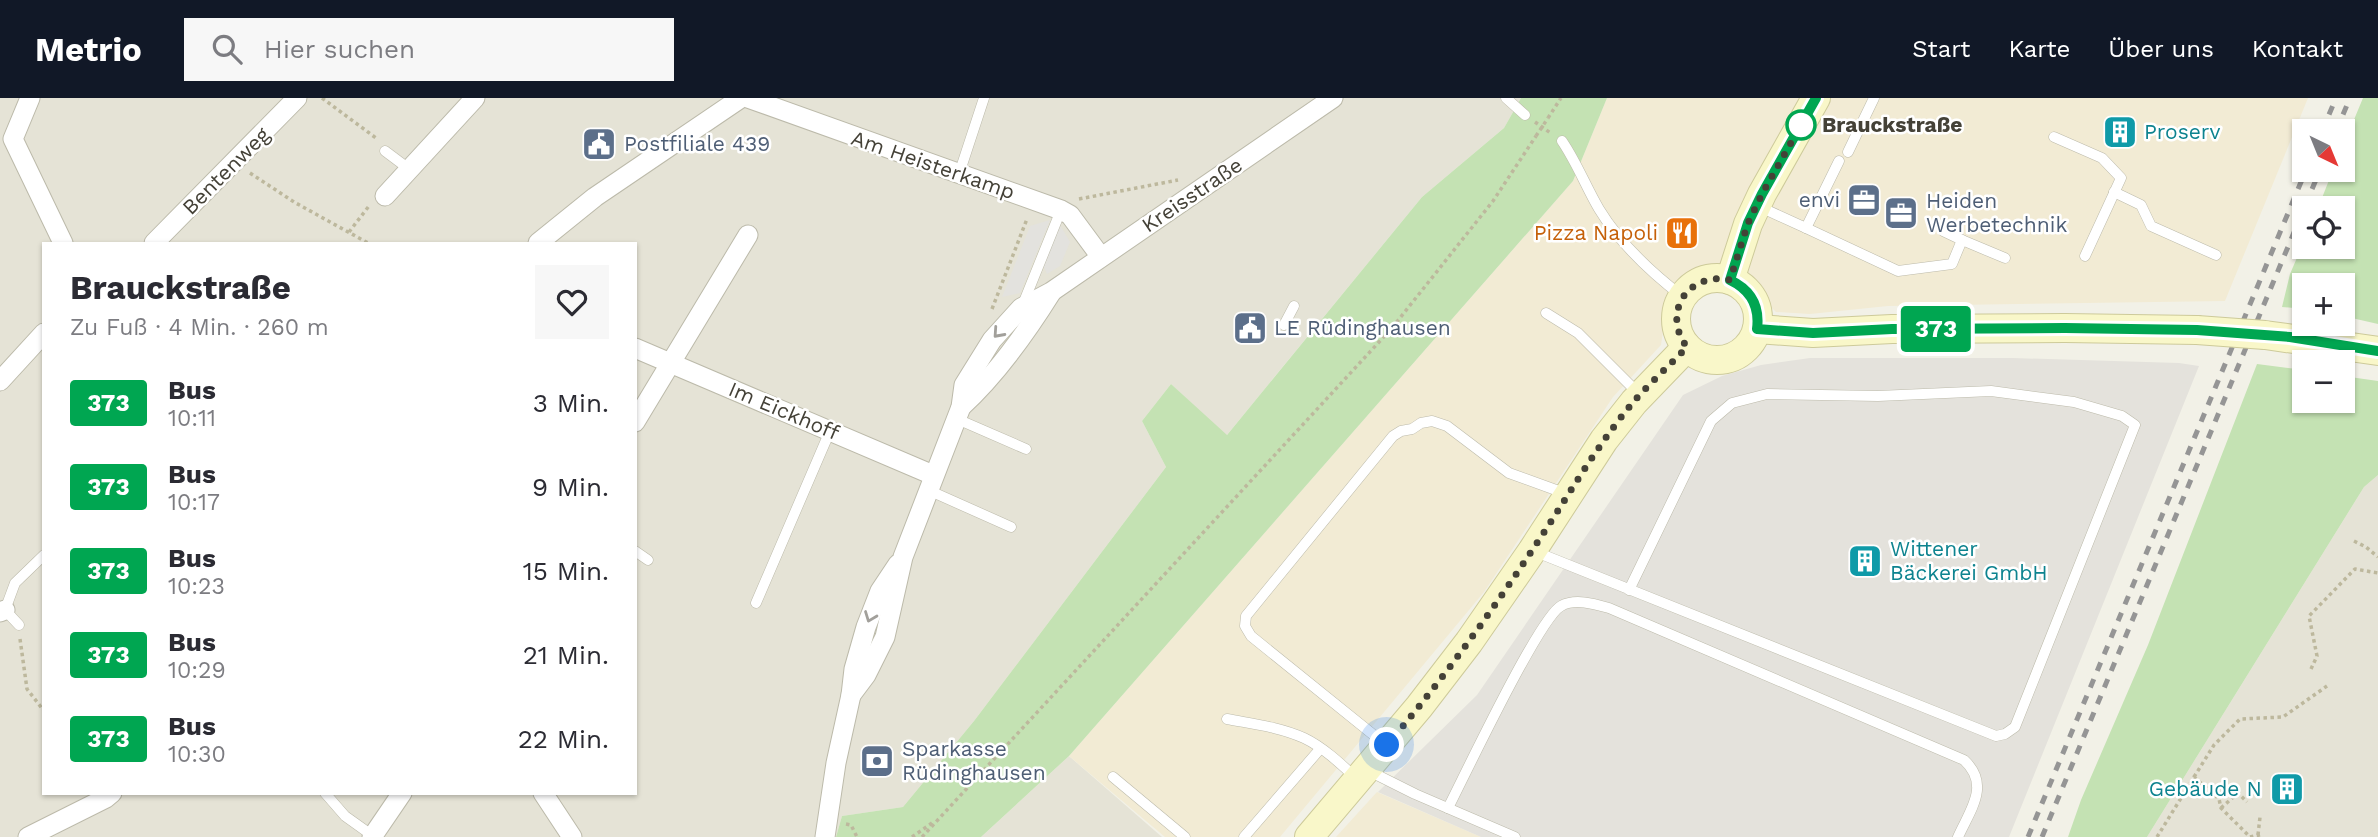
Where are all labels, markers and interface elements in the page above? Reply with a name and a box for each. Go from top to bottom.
search box [184,18,674,81]
text: Metrio [35,30,142,69]
icon: search [208,30,246,68]
text: Hier suchen [264,34,415,64]
text: Start [1912,35,1970,63]
text: Karte [2008,35,2070,63]
text: Über uns [2108,35,2214,63]
text: Kontakt [2252,35,2343,63]
marker: Brauckstraße [1786,110,1816,140]
place label: Brauckstraße [1822,112,1962,137]
building icon: Proserv [2101,113,2139,151]
place label: Proserv [2144,119,2220,144]
north arrow [2292,119,2356,182]
map controls [2292,119,2355,413]
street label: Bentenweg [177,121,275,219]
public building icon: Postfiliale 439 [580,125,618,163]
street label: Am Heisterkamp [848,125,1018,204]
place label: Postfiliale 439 [624,131,770,156]
street label: Kreisstraße [1137,152,1247,237]
office icon: envi [1845,181,1883,219]
place label: envi [1799,187,1840,212]
place label: Heiden Werbetechnik [1926,188,2067,237]
office icon: Heiden Werbetechnik [1882,194,1920,232]
button: locate [2292,196,2355,259]
restaurant icon: Pizza Napoli [1663,214,1701,252]
place label: Pizza Napoli [1534,220,1658,245]
button: heart [535,265,609,339]
text: Brauckstraße [70,268,291,307]
button: + [2292,273,2355,336]
line badge: 373 [1896,306,1976,352]
public building icon: LE Rüdinghausen [1231,309,1269,347]
text: Zu Fuß · 4 Min. · 260 m [70,314,329,341]
place label: LE Rüdinghausen [1274,315,1451,340]
text: 373 [1915,315,1957,343]
one-way arrow [994,325,1006,338]
button: − [2292,350,2355,413]
text: Bus [168,375,216,405]
street label: Im Eickhoff [725,376,844,445]
text: 3 Min. [533,388,609,418]
text: 373 [87,389,130,417]
text: 10:11 [168,405,216,432]
text: Bus [168,459,216,489]
text: 9 Min. [532,472,609,502]
text: 373 [87,473,130,501]
text: 10:17 [168,489,220,516]
place label: Wittener Bäckerei GmbH [1890,536,2048,585]
building icon: Wittener Bäckerei GmbH [1846,542,1884,580]
text: Bus [168,543,216,573]
text: 15 Min. [523,556,609,586]
text: 373 [87,557,130,585]
text: 10:23 [168,573,225,600]
one-way arrow [865,610,879,622]
text: Bus [168,627,216,657]
text: 21 Min. [523,640,609,670]
text: 373 [87,641,130,669]
text: 10:29 [168,657,226,684]
text: Bus [168,711,216,741]
text: 22 Min. [518,724,609,754]
text: 373 [87,725,130,753]
your location [1369,727,1404,762]
place label: Sparkasse Rüdinghausen [902,736,1046,785]
text: 10:30 [168,741,226,768]
bank icon: Sparkasse Rüdinghausen [858,742,896,780]
building icon: Gebäude N [2268,770,2306,808]
place label: Gebäude N [2149,776,2262,801]

